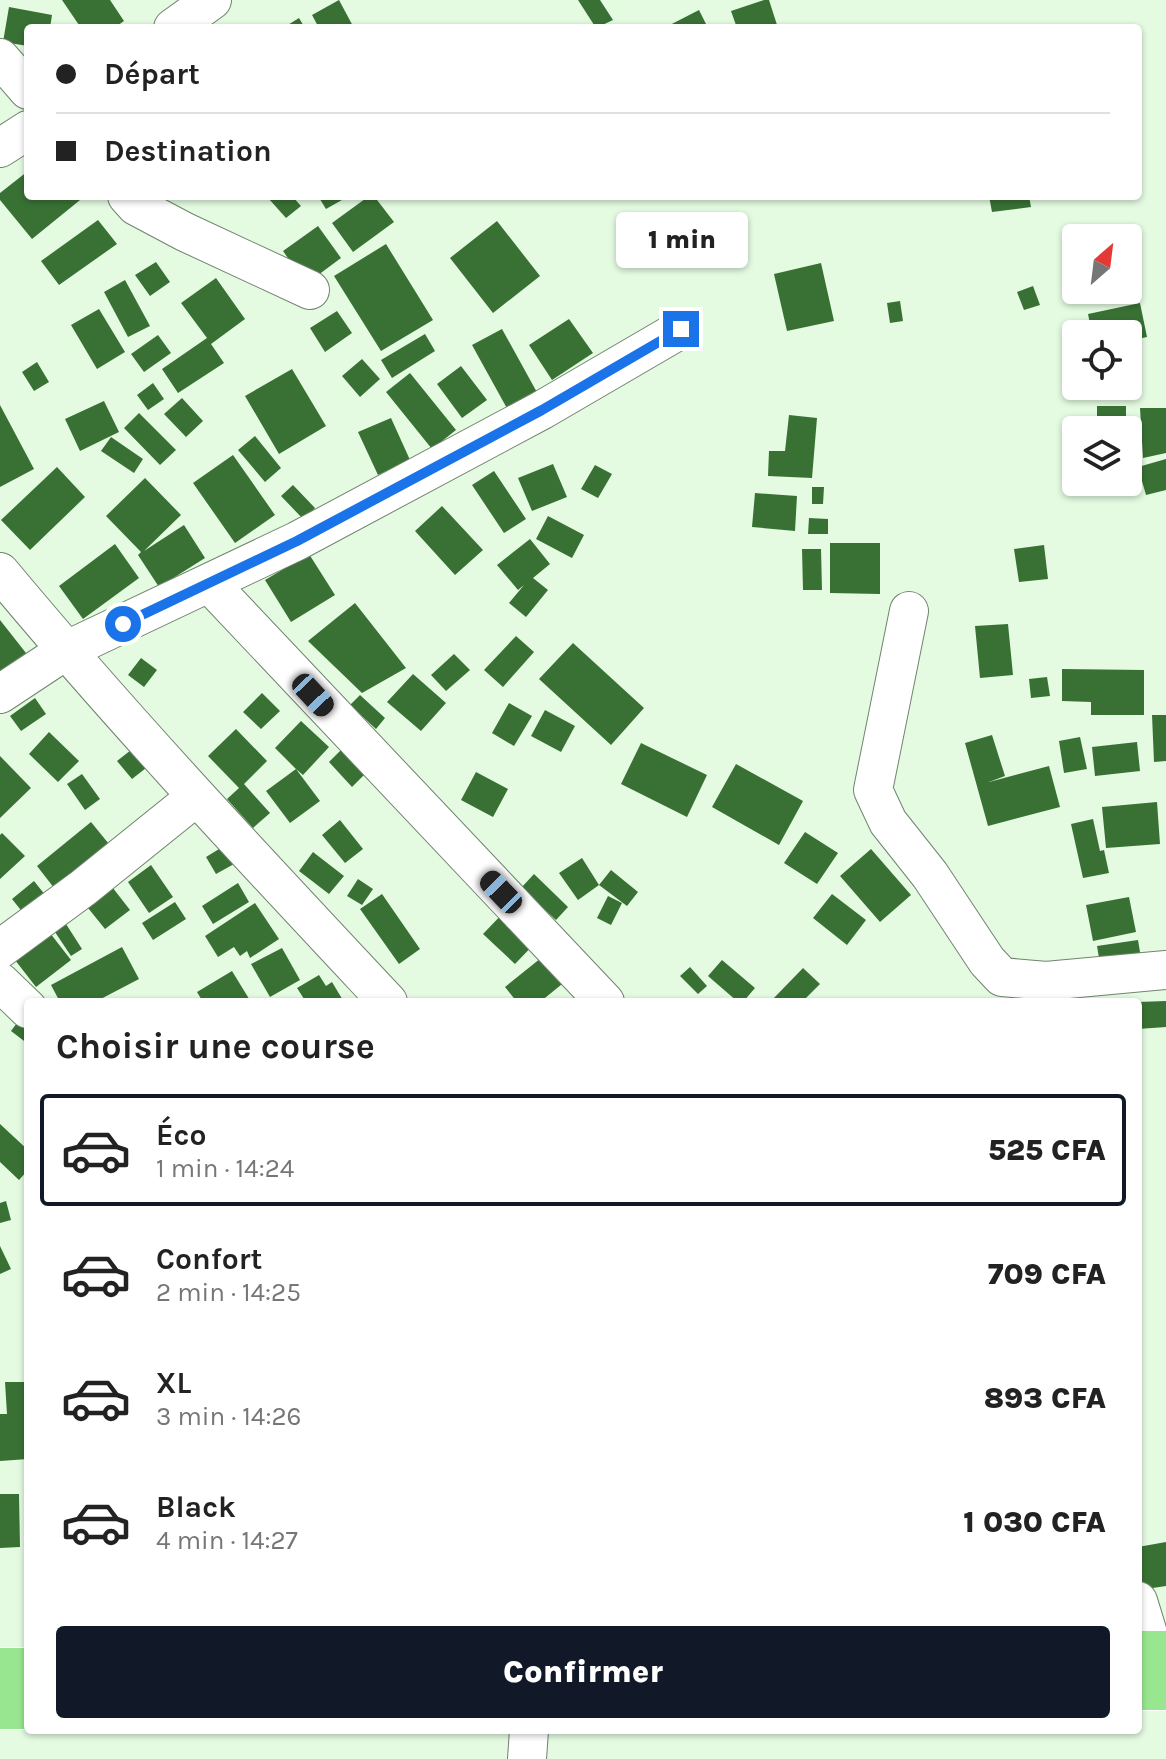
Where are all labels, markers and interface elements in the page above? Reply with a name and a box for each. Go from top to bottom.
text: Départ [104,56,200,92]
text: Destination [104,133,272,169]
callout: 1 min [615,213,747,269]
text: 1 min [648,224,716,255]
north arrow [1062,224,1142,304]
map controls [1062,224,1142,496]
route end [663,311,699,347]
button: locate [1062,320,1142,400]
button: layers [1062,416,1142,496]
route start [105,606,141,642]
car [288,669,338,721]
car [476,866,526,918]
text: Choisir une course [56,1025,375,1067]
icon: car [60,1114,132,1186]
text: Éco [156,1117,206,1153]
text: 525 CFA [988,1132,1106,1168]
text: 1 min · 14:24 [156,1153,294,1184]
icon: car [60,1238,132,1310]
text: Confort [156,1241,262,1277]
text: 709 CFA [988,1256,1106,1292]
text: 2 min · 14:25 [156,1277,301,1308]
icon: car [60,1362,132,1434]
text: XL [156,1365,191,1401]
text: 893 CFA [984,1380,1106,1416]
text: 3 min · 14:26 [156,1401,301,1432]
icon: car [60,1486,132,1558]
text: Black [156,1489,236,1525]
text: 1 030 CFA [963,1504,1106,1540]
text: 4 min · 14:27 [156,1525,298,1556]
button: Confirmer [56,1626,1110,1718]

